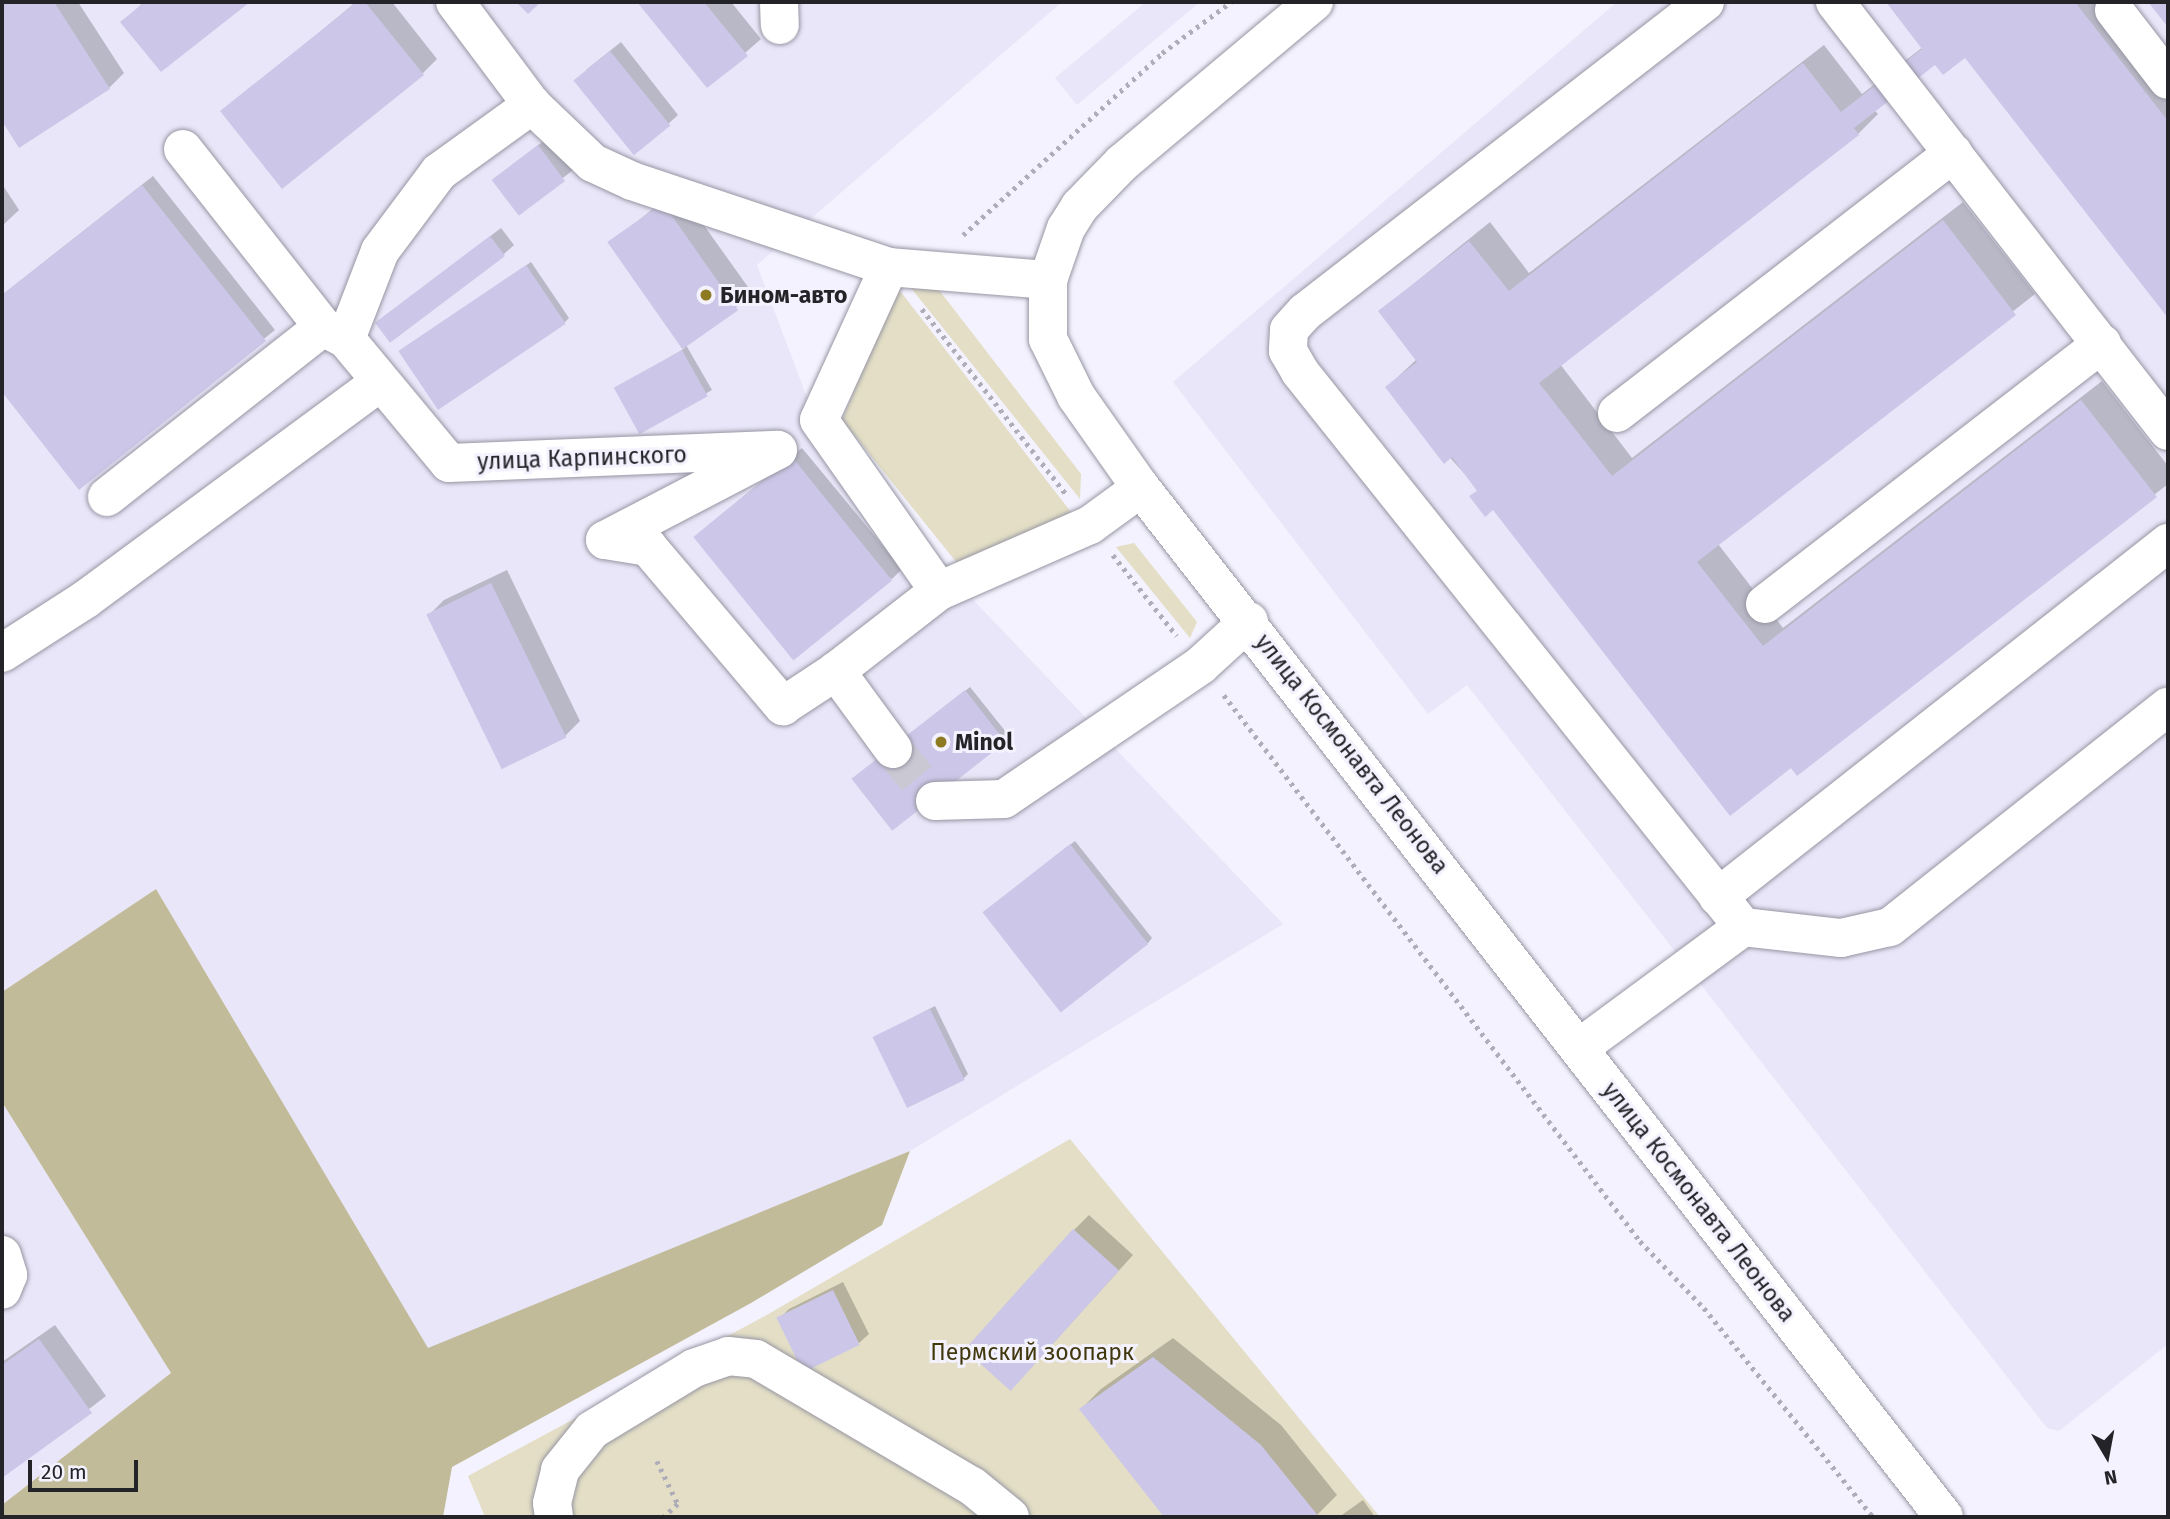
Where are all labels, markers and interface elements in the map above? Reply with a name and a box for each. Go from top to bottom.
place label: Бином-авто [720,281,847,309]
marker: Бином-авто [698,287,714,303]
street label: улица Карпинского [477,441,687,475]
street label: улица Космонавта Леонова [1250,629,1454,879]
place label: Minol [955,728,1013,756]
marker: Minol [933,734,949,750]
street label: улица Космонавта Леонова [1597,1077,1801,1327]
park label: Пермский зоопарк [930,1338,1134,1366]
north arrow [2072,1421,2142,1491]
scale bar [32,1446,142,1490]
text: 20 m [41,1459,87,1485]
text: N [2103,1465,2119,1490]

